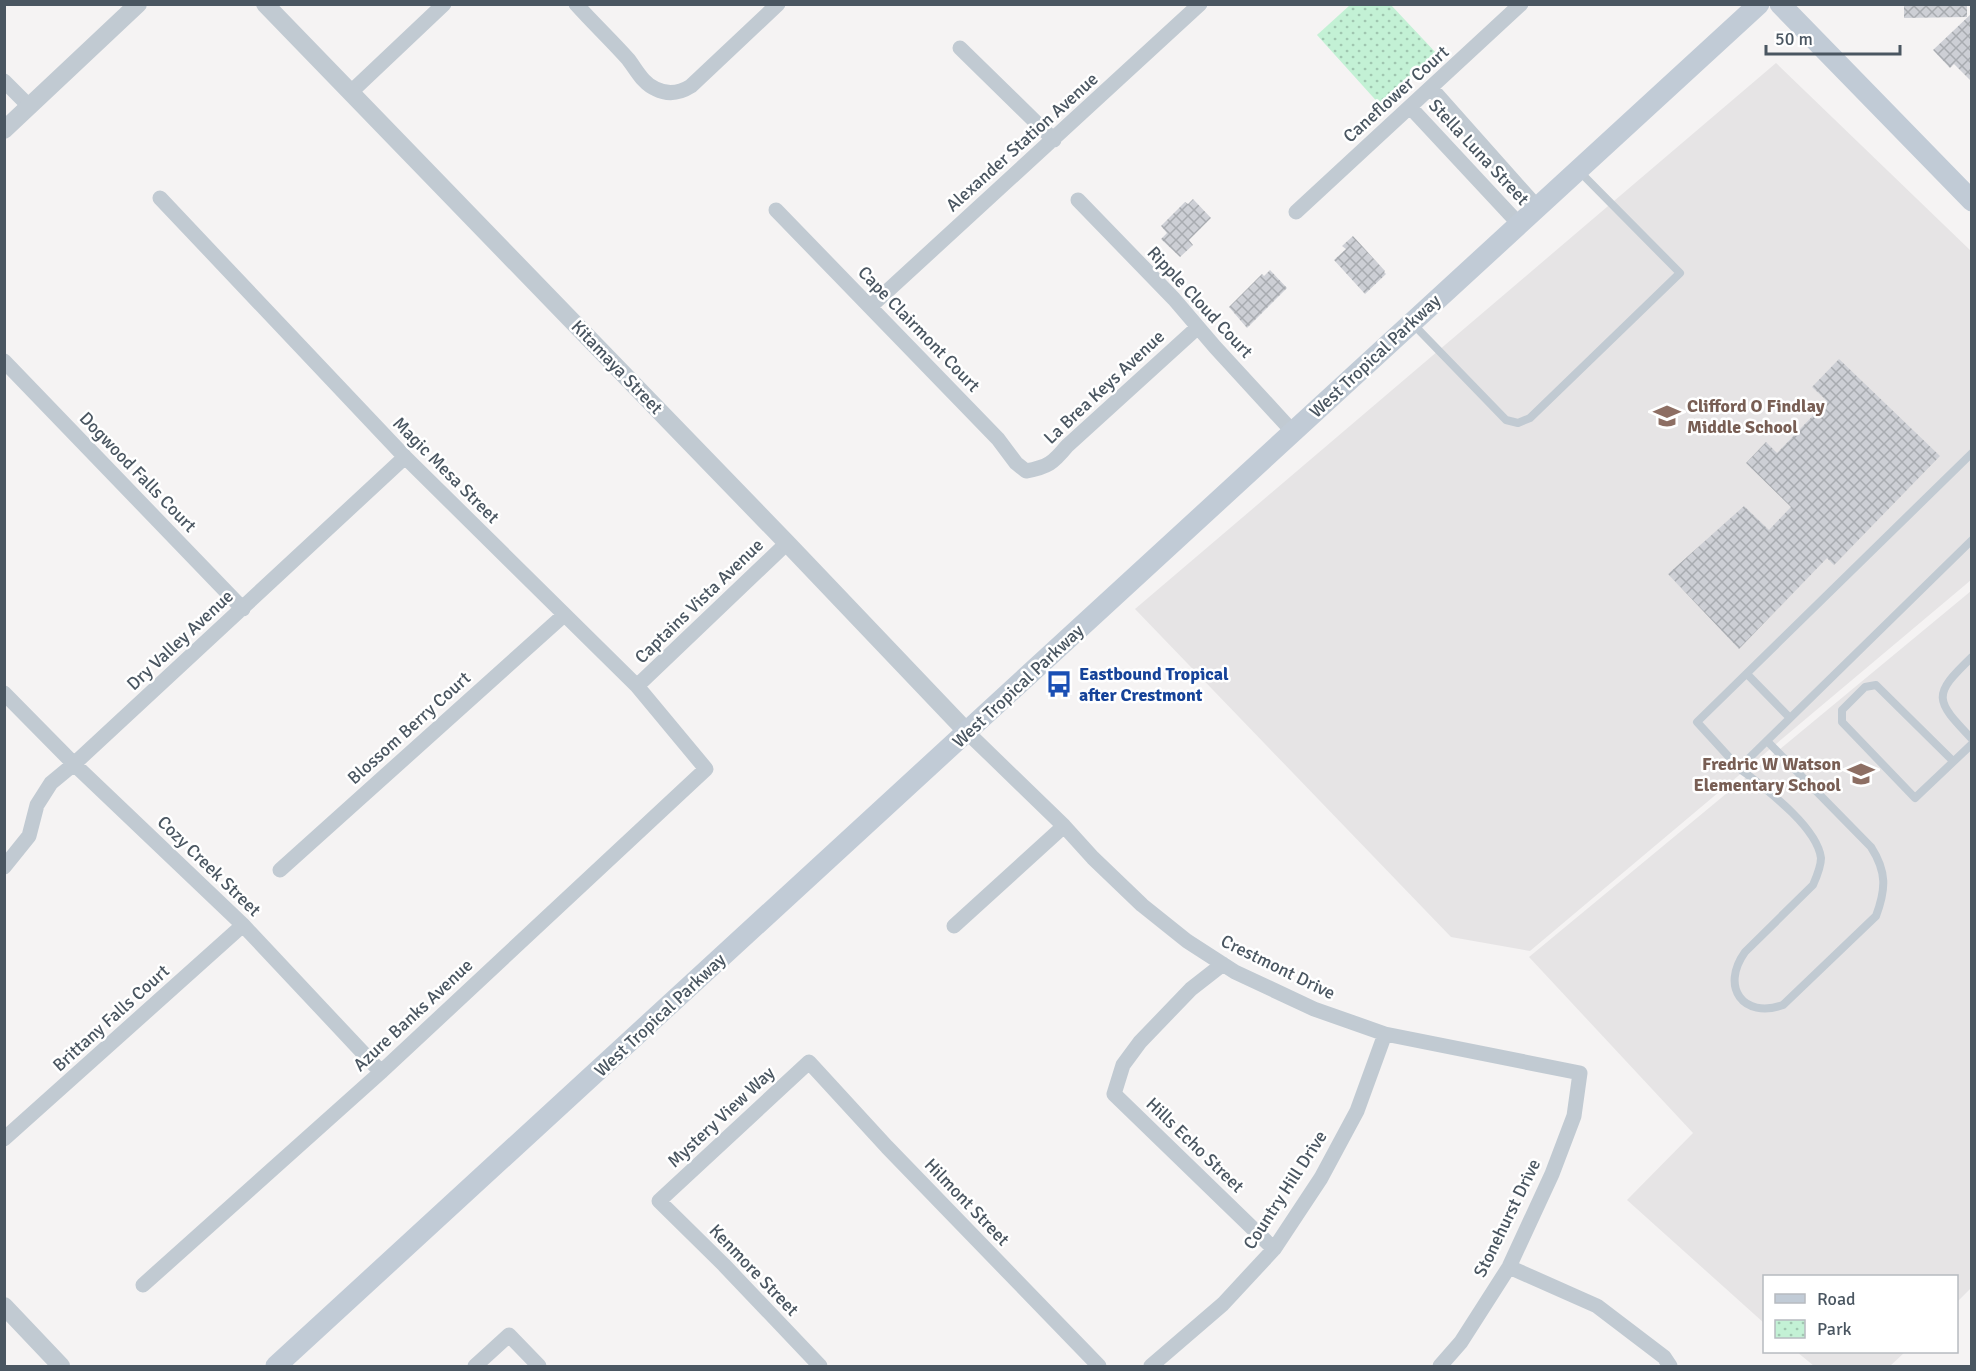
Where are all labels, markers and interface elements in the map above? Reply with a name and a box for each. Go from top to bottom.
scale bar [1766,18,1900,56]
text: 50 m [1775,28,1813,50]
street label: Caneflower Court [1339,41,1453,147]
street label: Alexander Station Avenue [941,68,1103,216]
street label: Stella Luna Street [1424,94,1534,210]
street label: Ripple Cloud Court [1143,242,1257,362]
street label: Cape Clairmont Court [853,262,985,396]
street label: West Tropical Parkway [1305,289,1446,422]
street label: Kitamaya Street [567,315,667,419]
street label: La Brea Keys Avenue [1039,325,1169,449]
place label: Clifford O Findlay Middle School [1687,395,1825,438]
school or university icon: Clifford O Findlay Middle School [1652,401,1682,431]
street label: Dogwood Falls Court [75,407,201,537]
street label: Magic Mesa Street [388,412,504,528]
street label: Captains Vista Avenue [630,534,768,668]
street label: Dry Valley Avenue [122,585,238,695]
street label: West Tropical Parkway [948,619,1089,752]
place label: Eastbound Tropical after Crestmont [1079,663,1229,706]
street label: Blossom Berry Court [343,667,475,789]
bus stop icon: Eastbound Tropical after Crestmont [1044,669,1074,699]
place label: Fredric W Watson Elementary School [1694,753,1841,796]
school or university icon: Fredric W Watson Elementary School [1846,759,1876,789]
street label: Cozy Creek Street [153,811,265,921]
street label: Crestmont Drive [1217,930,1339,1004]
street label: West Tropical Parkway [590,948,731,1081]
street label: Azure Banks Avenue [349,954,477,1076]
street label: Brittany Falls Court [48,960,174,1076]
street label: Mystery View Way [663,1061,780,1172]
street label: Hills Echo Street [1141,1093,1249,1197]
street label: Country Hill Drive [1238,1127,1332,1253]
street label: Hilmont Street [920,1154,1014,1250]
street label: Stonehurst Drive [1469,1155,1545,1281]
street label: Kenmore Street [705,1220,803,1320]
legend [1763,1275,1958,1353]
text: Road [1817,1288,1856,1310]
text: Park [1817,1318,1852,1340]

